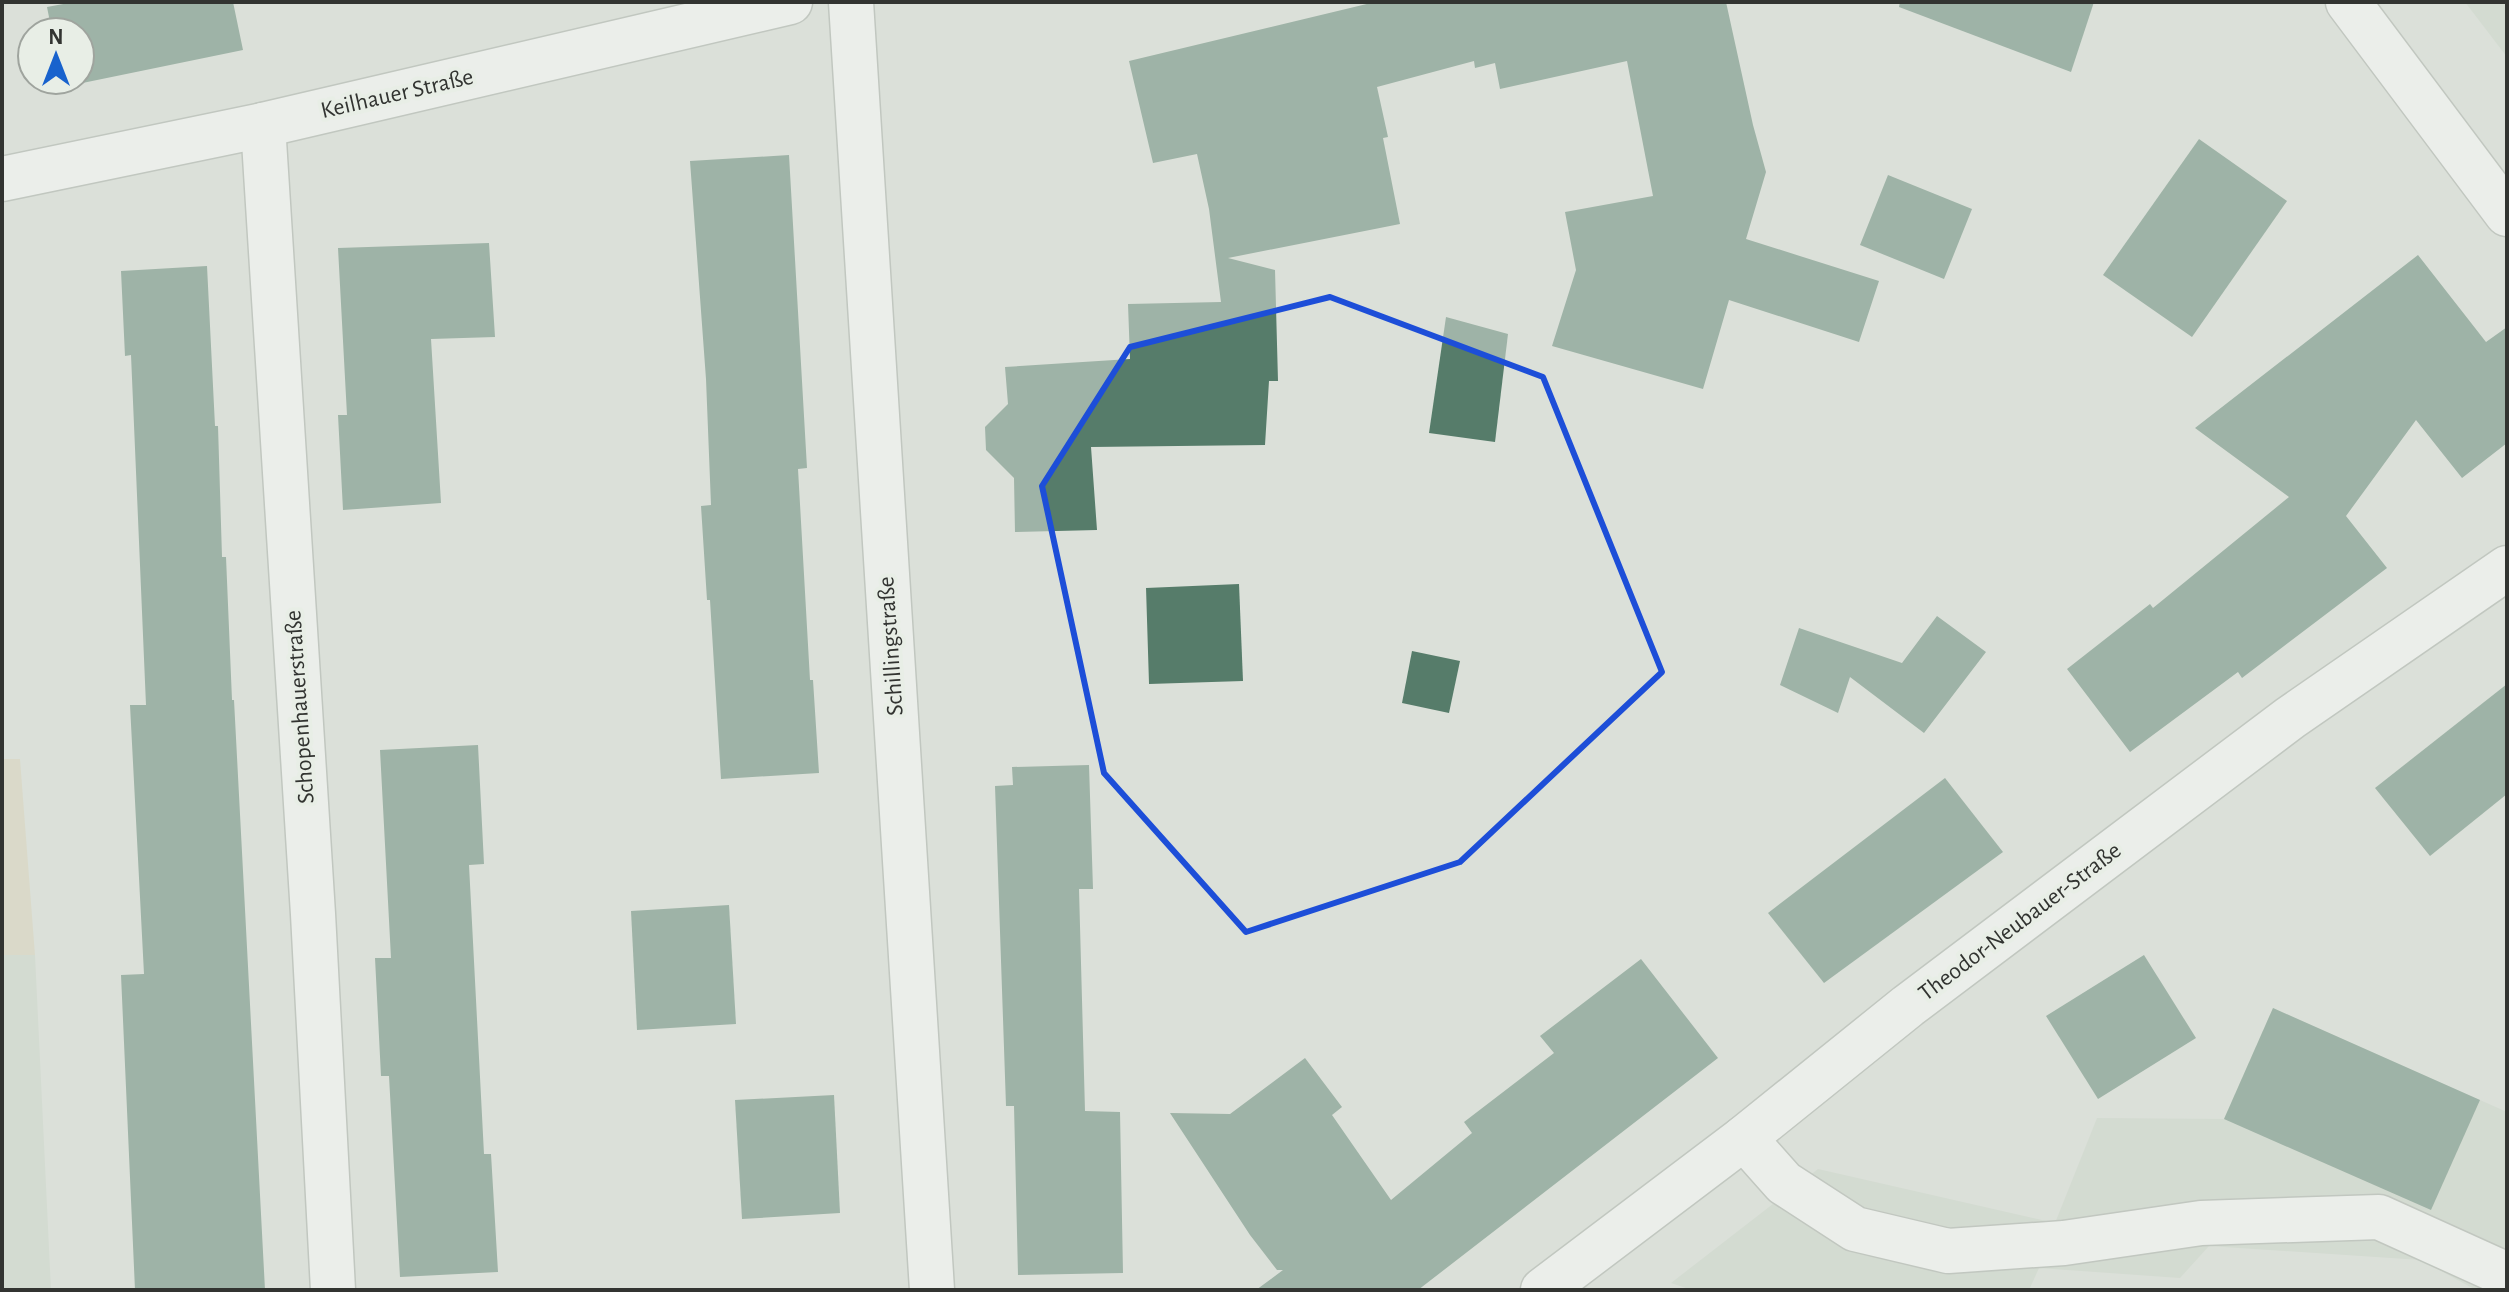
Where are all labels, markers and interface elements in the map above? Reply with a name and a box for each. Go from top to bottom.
north arrow [16,16,96,96]
text: N [48,26,64,48]
street label: Keilhauer Straße [318,65,476,123]
street label: Schillingstraße [874,576,908,716]
street label: Schopenhauerstraße [281,609,319,805]
street label: Theodor-Neubauer-Straße [1914,838,2126,1006]

